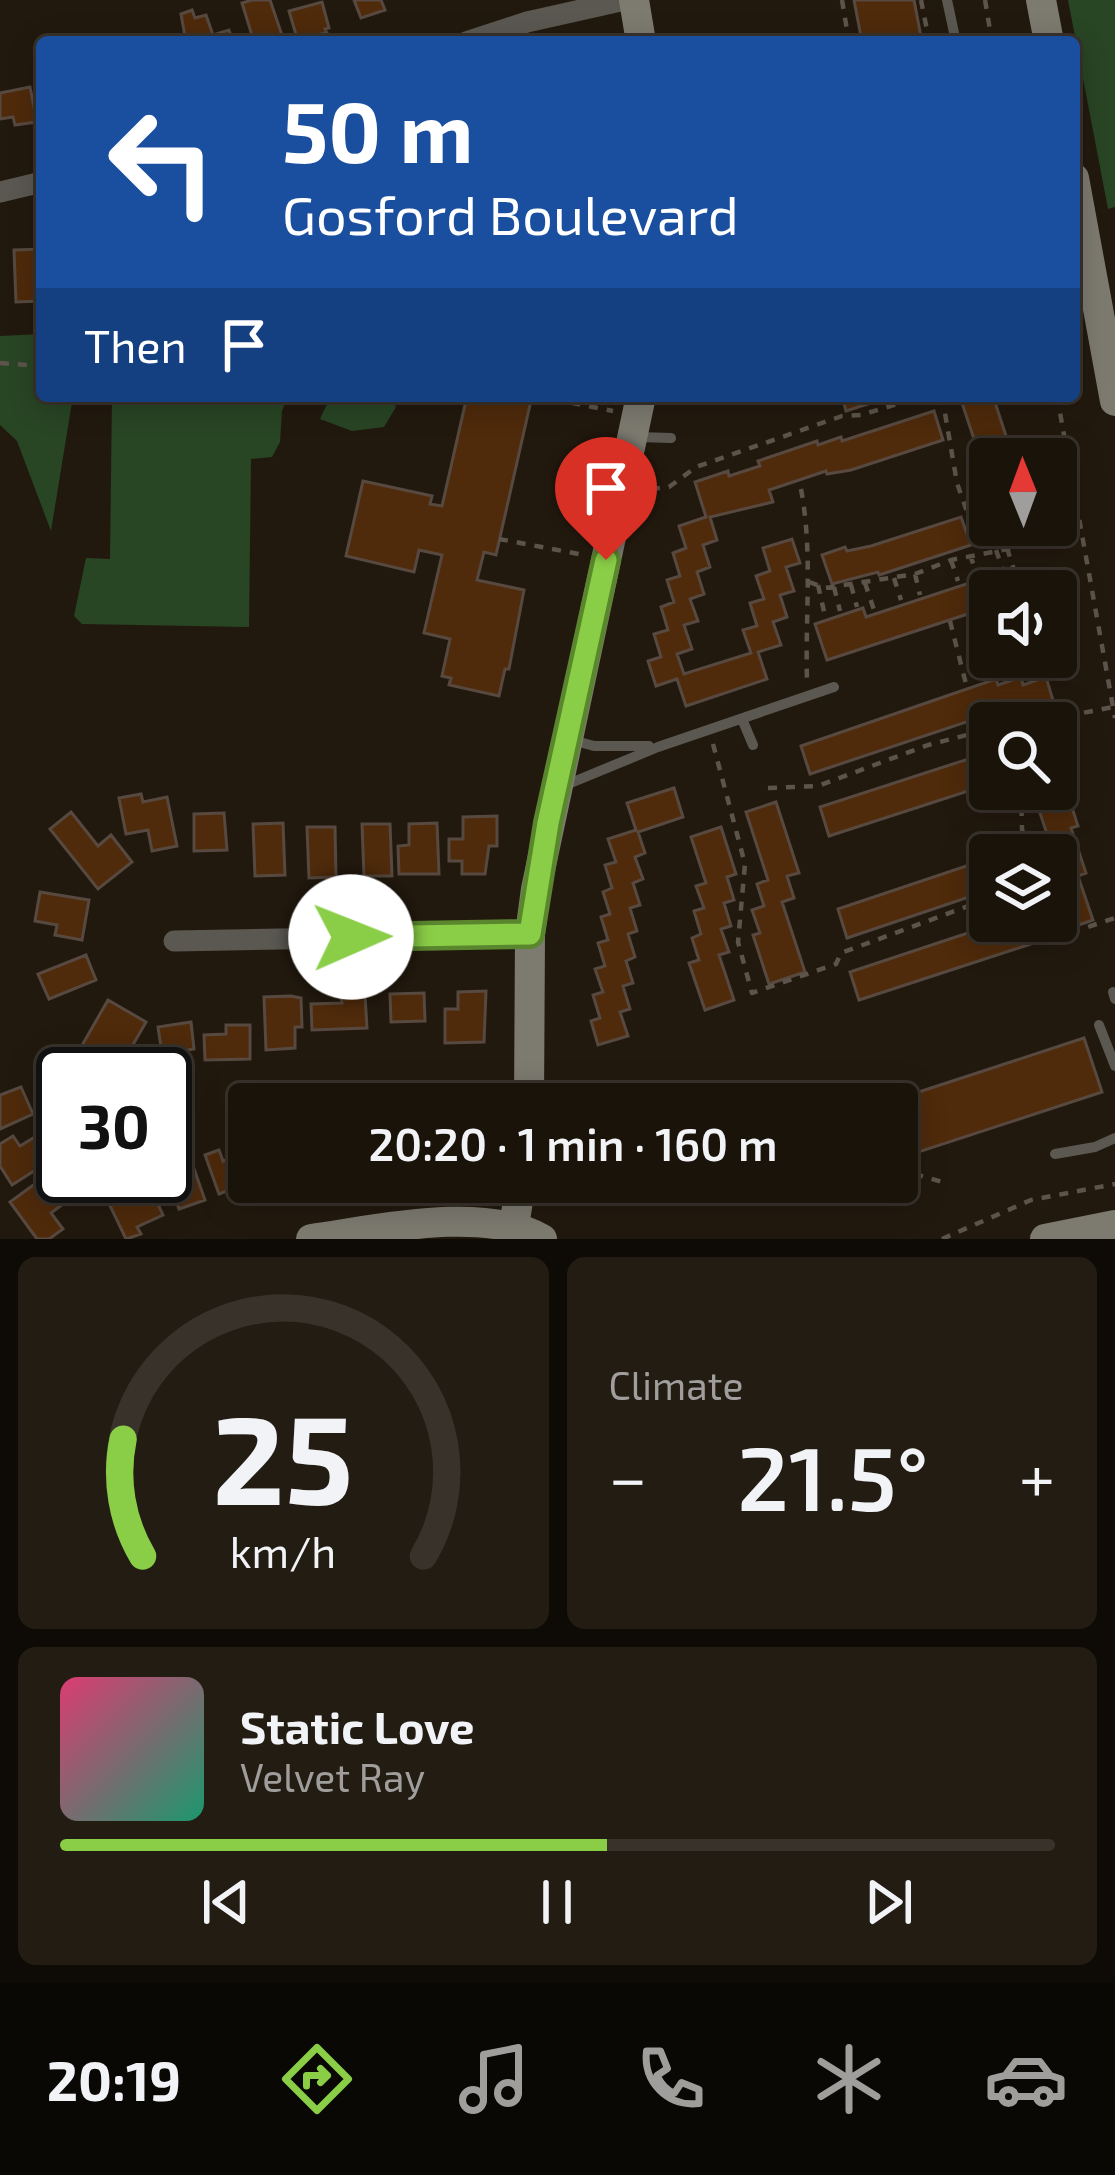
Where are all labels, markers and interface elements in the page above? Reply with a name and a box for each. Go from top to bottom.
text: 50 m [282,79,474,180]
icon: left [84,84,240,240]
text: Gosford Boulevard [282,181,739,246]
icon: arrive [211,312,277,378]
text: Then [84,318,187,372]
pin [555,437,657,560]
north arrow [969,438,1077,546]
map controls [969,438,1077,942]
icon: arrive [573,455,639,521]
button: sound [969,570,1077,678]
button: search [969,702,1077,810]
button: layers [969,834,1077,942]
position arrow [288,874,414,1000]
speed limit sign: 30 [36,1047,192,1203]
text: 20:20 · 1 min · 160 m [369,1116,777,1170]
text: Climate [609,1361,743,1408]
text: 25 [213,1380,354,1530]
text: 21.5° [737,1421,929,1529]
text: − [609,1436,647,1515]
text: + [1019,1436,1055,1515]
text: km/h [230,1525,336,1577]
text: Static Love [240,1699,475,1753]
text: Velvet Ray [240,1753,425,1800]
icon: previous [193,1869,259,1935]
icon: pause [524,1869,590,1935]
icon: next [856,1869,922,1935]
icon: directions [275,2037,359,2121]
icon: music [452,2037,536,2121]
icon: phone [629,2037,713,2121]
icon: climate [807,2037,891,2121]
icon: car [984,2037,1068,2121]
text: 20:19 [47,2047,181,2112]

